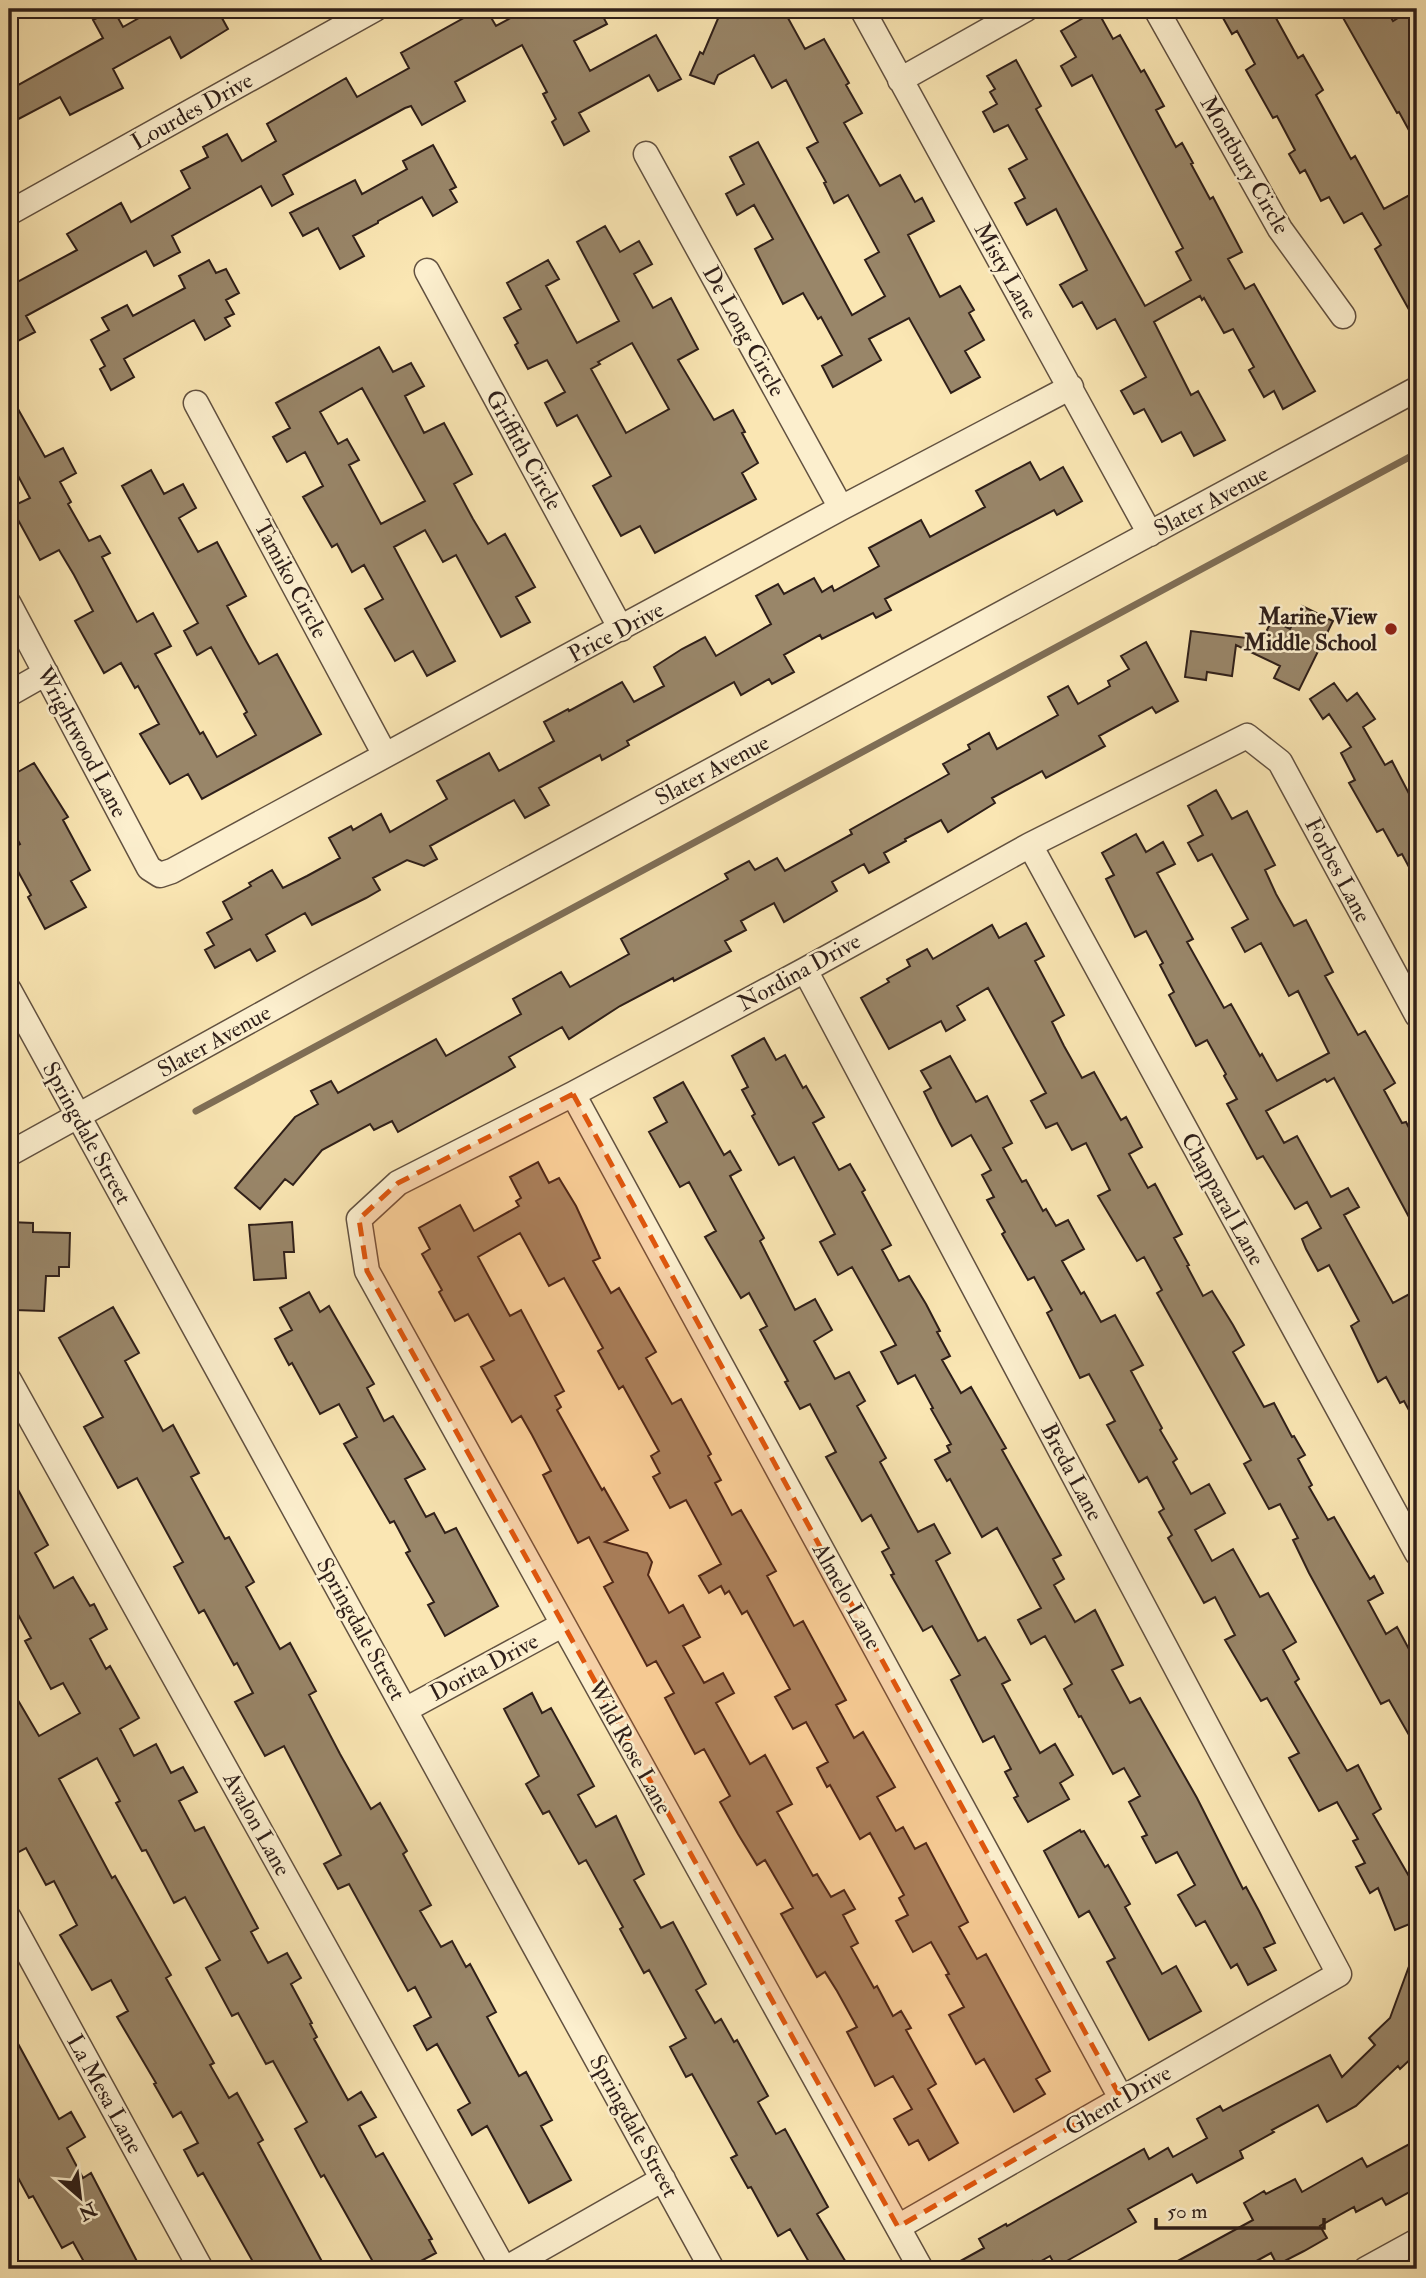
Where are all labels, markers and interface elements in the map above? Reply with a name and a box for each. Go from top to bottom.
street label: Lourdes Drive [126,66,258,156]
street label: Montbury Circle [1194,91,1296,240]
street label: Misty Lane [968,217,1045,325]
street label: De Long Circle [696,261,792,402]
street label: Griffith Circle [479,385,569,515]
street label: Slater Avenue [1149,459,1273,543]
street label: Tamiko Circle [248,515,335,644]
street label: Price Drive [563,595,669,669]
place label: Marine View Middle School [1243,602,1378,657]
marker: Marine View Middle School [1383,621,1399,637]
street label: Wrightwood Lane [30,661,134,823]
street label: Slater Avenue [650,728,774,812]
street label: Forbes Lane [1298,813,1378,928]
street label: Nordina Drive [733,926,866,1018]
street label: Slater Avenue [152,998,276,1084]
street label: Springdale Street [35,1057,138,1210]
street label: Chapparal Lane [1174,1127,1272,1271]
street label: Breda Lane [1034,1418,1110,1526]
street label: Almelo Lane [805,1537,888,1655]
street label: Springdale Street [309,1553,412,1706]
street label: Dorita Drive [425,1626,544,1708]
street label: Wild Rose Lane [581,1674,679,1819]
street label: Avalon Lane [216,1766,298,1881]
street label: La Mesa Lane [60,2029,150,2159]
street label: Springdale Street [582,2050,685,2203]
street label: Ghent Drive [1060,2058,1177,2142]
north arrow [46,2162,116,2232]
scale bar [1156,2187,1324,2231]
text: N [73,2196,102,2226]
text: 50 m [1167,2198,1208,2225]

